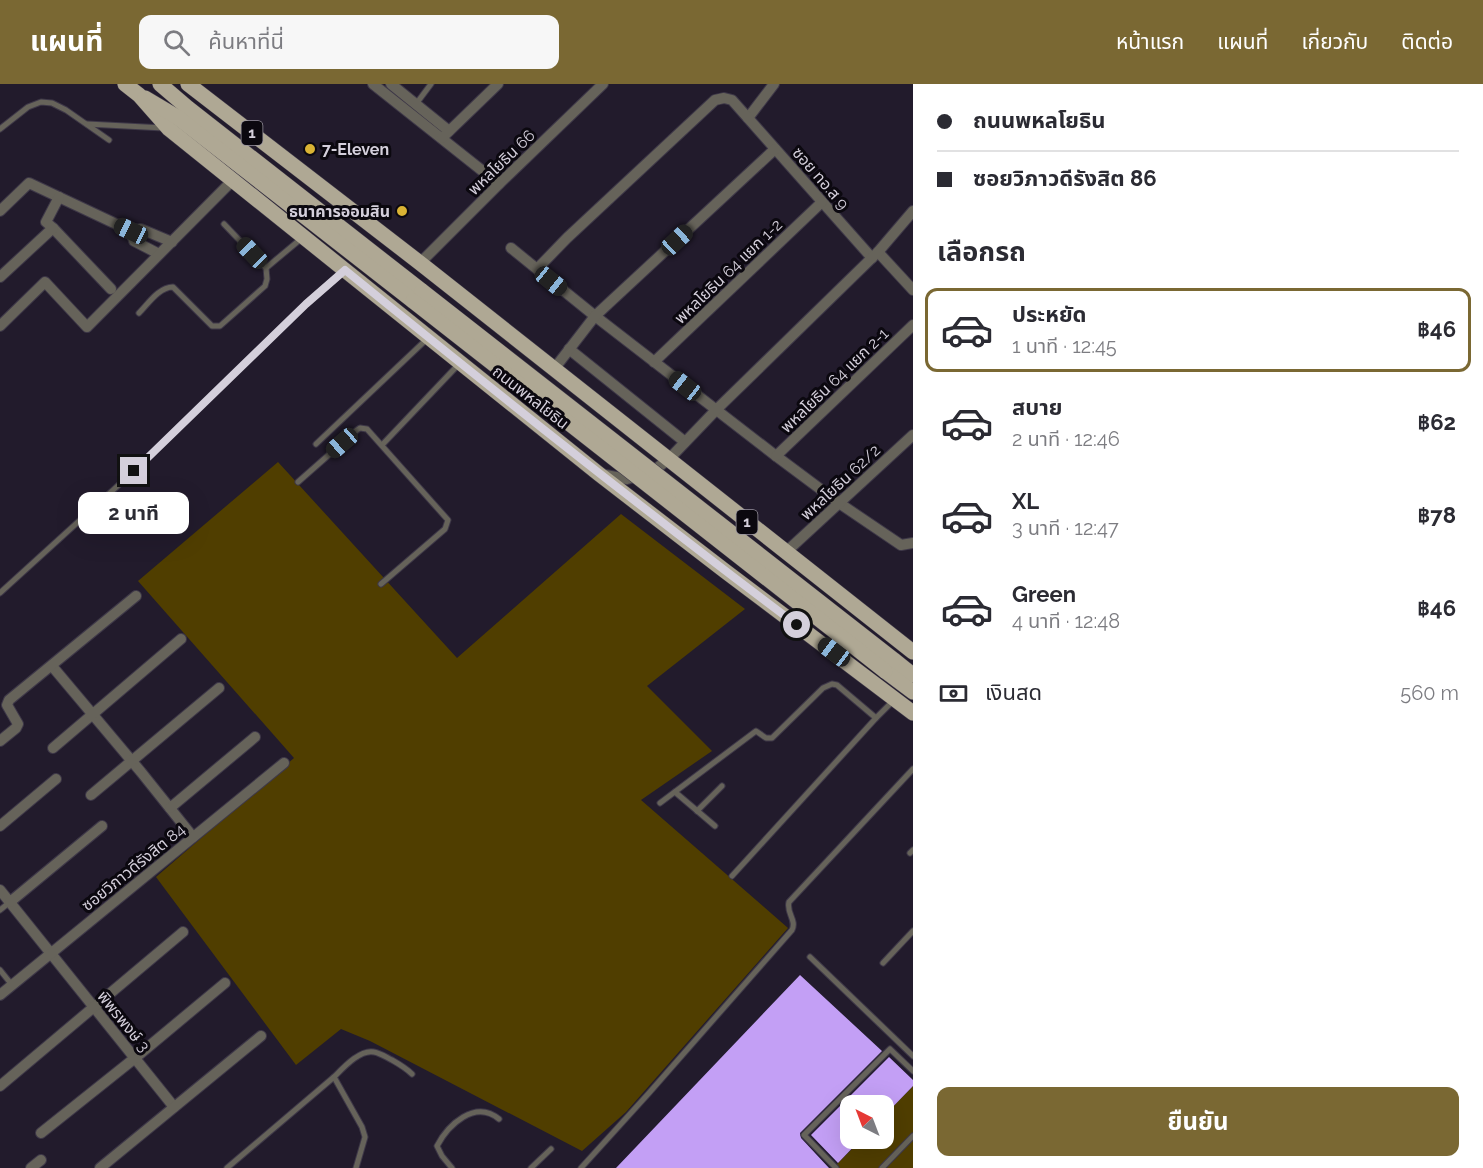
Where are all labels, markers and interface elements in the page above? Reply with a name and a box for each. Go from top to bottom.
search box [139,15,559,69]
text: แผนที่ [30,25,103,58]
icon: search [160,26,193,59]
text: ค้นหาที่นี่ [208,28,284,54]
text: หน้าแรก [1116,29,1184,54]
text: แผนที่ [1217,29,1268,54]
text: เกี่ยวกับ [1301,29,1368,54]
text: ติดต่อ [1401,29,1453,54]
text: ถนนพหลโยธิน [973,107,1106,133]
road number: 1 [242,121,262,145]
street label: พหลโยธิน 66 [464,126,539,199]
place label: 7-Eleven [322,140,389,159]
marker: 7-Eleven [303,142,317,156]
street label: ซอย ทอ.ส 9 [788,143,853,213]
text: ซอยวิภาวดีรังสิต 86 [973,165,1157,191]
place label: ธนาคารออมสิน [289,202,390,221]
marker: ธนาคารออมสิน [395,204,409,218]
car [111,215,151,247]
street label: พหลโยธิน 64 แยก 1-2 [671,215,786,328]
car [658,221,696,259]
car [233,234,271,272]
text: เลือกรถ [937,236,1026,267]
car [531,263,571,299]
text: ประหยัด [1012,301,1087,327]
icon: car [940,303,994,357]
text: ฿46 [1417,316,1456,342]
street label: พหลโยธิน 64 แยก 2-1 [777,324,892,437]
text: 1 นาที · 12:45 [1012,334,1117,358]
street label: ถนนพหลโยธิน [489,362,573,433]
car [665,368,705,404]
text: สบาย [1012,394,1062,420]
icon: car [940,396,994,450]
text: ฿62 [1417,409,1456,435]
car [323,424,361,462]
text: 2 นาที · 12:46 [1012,427,1120,451]
street label: พหลโยธิน 62/2 [797,441,884,524]
route end [120,457,147,484]
text: XL [1012,488,1039,514]
icon: car [940,489,994,543]
callout: 2 นาที [78,492,190,534]
text: 2 นาที [108,501,159,525]
text: ฿78 [1418,502,1456,528]
road number: 1 [736,510,758,534]
text: 3 นาที · 12:47 [1012,516,1119,540]
text: Green [1012,581,1076,607]
icon: car [940,582,994,636]
text: ฿46 [1417,595,1456,621]
text: 4 นาที · 12:48 [1012,609,1120,633]
route start [783,611,810,638]
car [814,634,854,670]
icon: cash [937,677,970,710]
text: เงินสด [985,679,1042,705]
text: 560 m [1400,681,1459,705]
street label: ซอยวิภาวดีรังสิต 84 [78,820,189,915]
street label: พิพรพงษ์ 3 [93,987,154,1056]
button: ยืนยัน [937,1087,1459,1156]
north arrow [840,1095,894,1149]
map controls [840,1095,894,1149]

